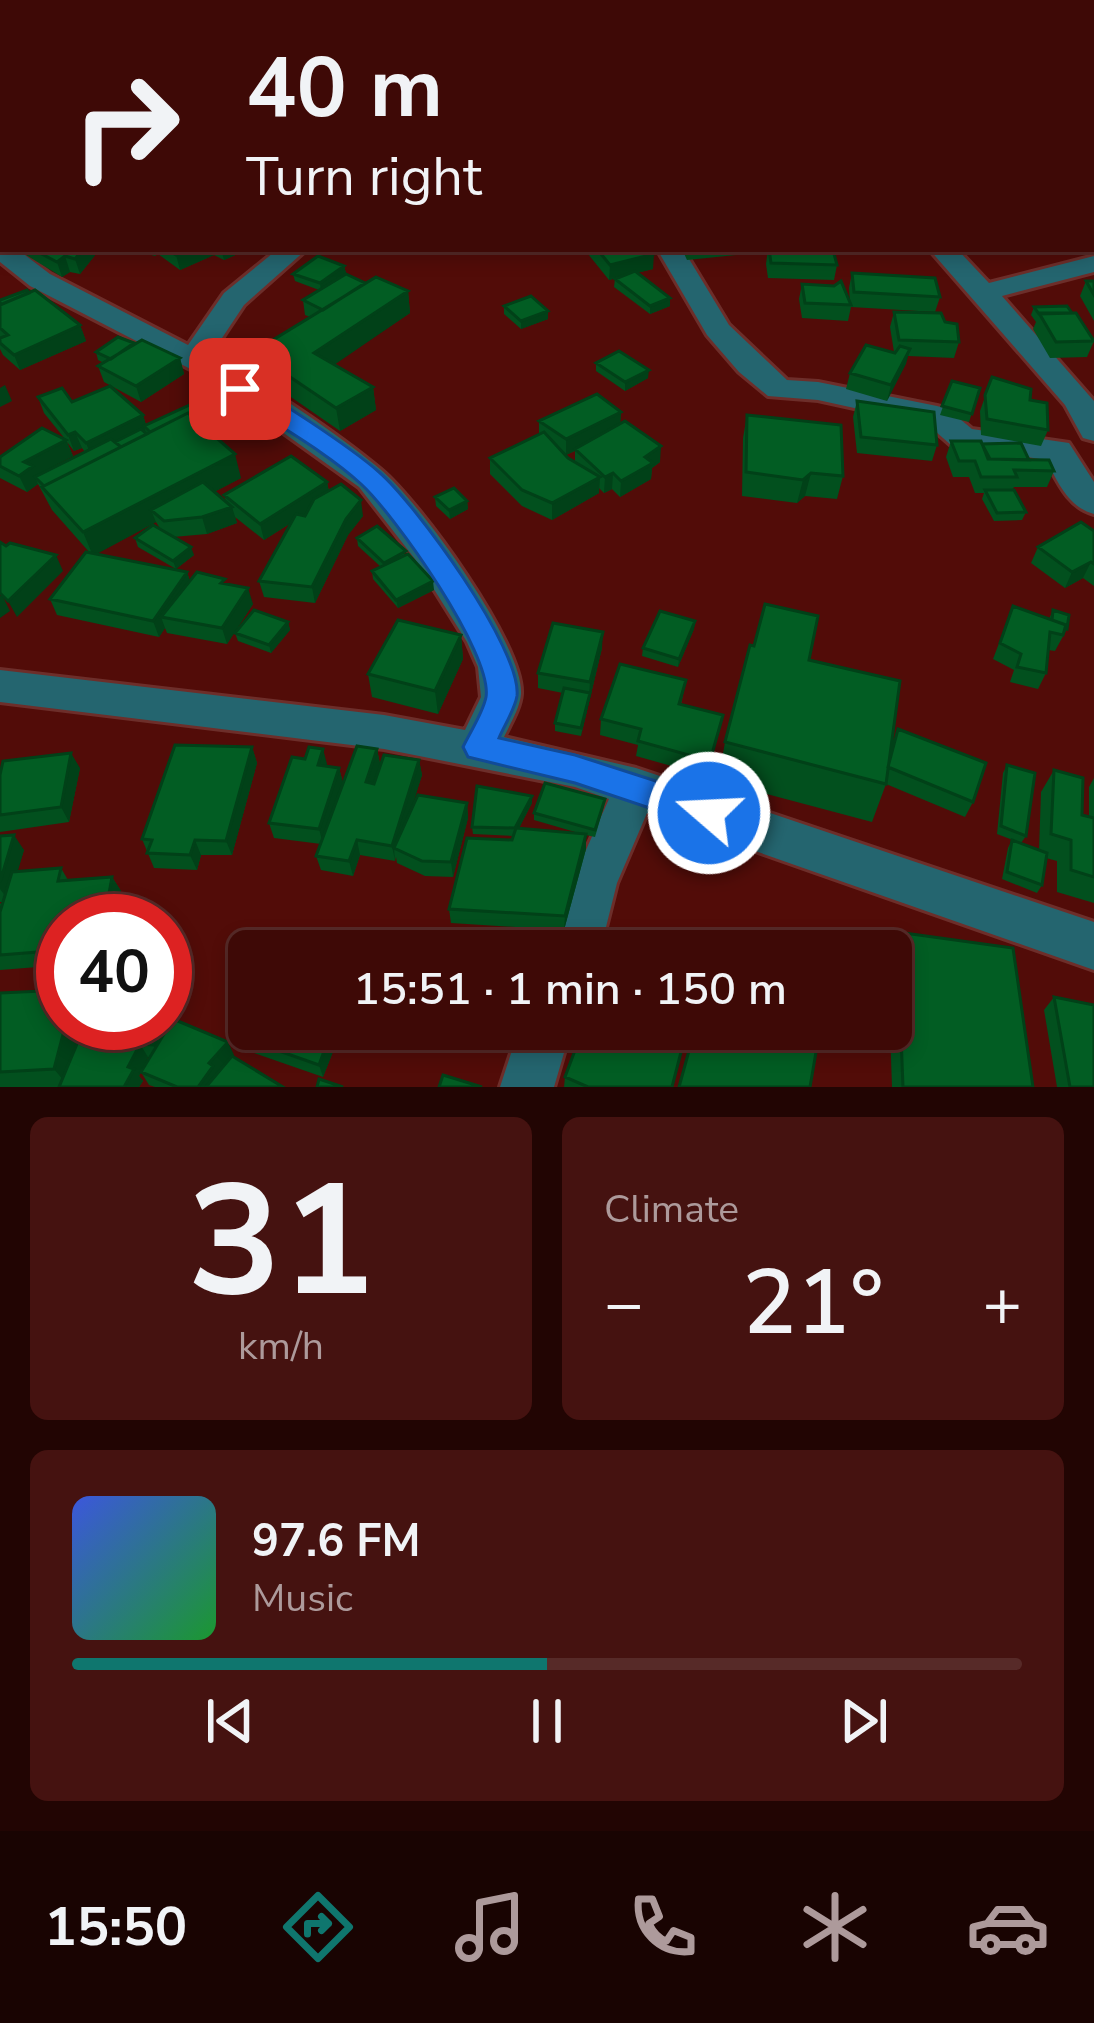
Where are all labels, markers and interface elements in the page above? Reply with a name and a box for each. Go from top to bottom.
text: 40 m [246,31,443,146]
icon: right [48,48,204,204]
text: Turn right [246,140,482,214]
pin [189,338,291,440]
icon: arrive [207,356,273,422]
position arrow [646,750,772,876]
speed limit sign: 40 [36,894,192,1050]
text: 15:51 · 1 min · 150 m [353,959,787,1020]
text: 31 [187,1135,375,1348]
text: Climate [604,1183,739,1236]
text: 21° [742,1242,884,1365]
text: − [604,1259,644,1349]
text: + [982,1259,1022,1349]
text: km/h [238,1320,324,1373]
text: 97.6 FM [252,1511,421,1572]
text: Music [252,1572,353,1625]
icon: previous [197,1688,263,1754]
icon: pause [514,1688,580,1754]
icon: next [831,1688,897,1754]
icon: directions [276,1885,360,1969]
icon: music [448,1885,532,1969]
icon: phone [621,1885,705,1969]
icon: climate [793,1885,877,1969]
icon: car [966,1885,1050,1969]
text: 15:50 [44,1890,187,1964]

